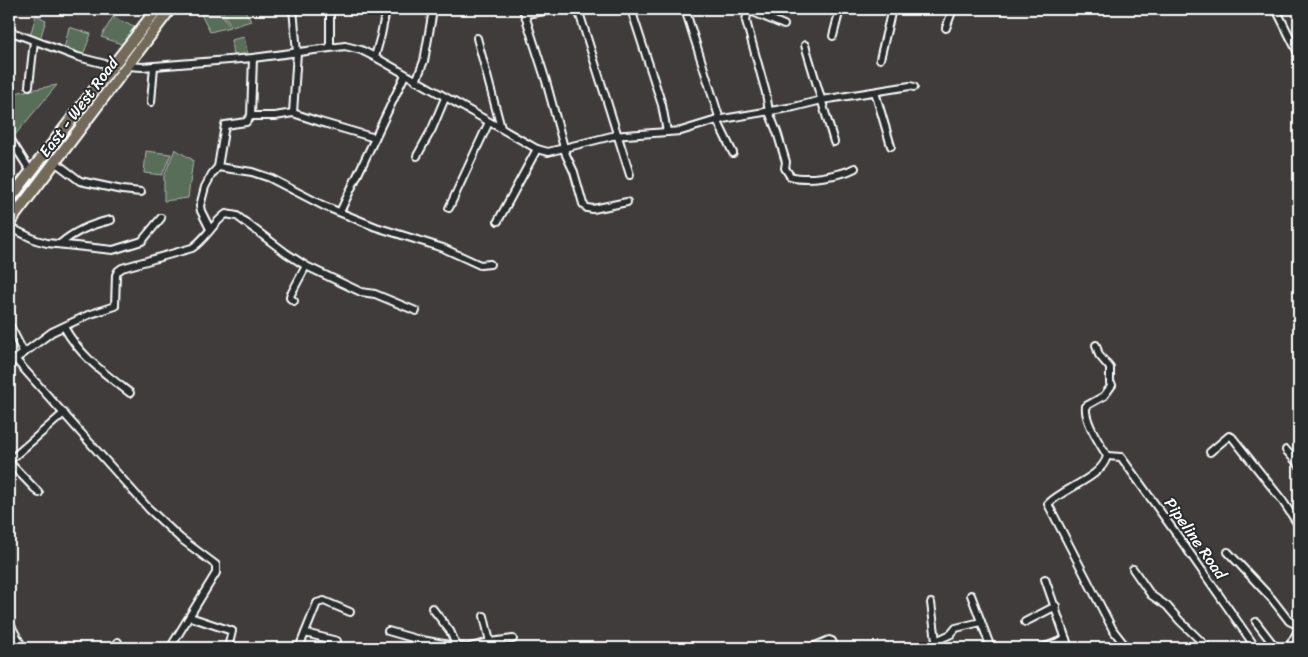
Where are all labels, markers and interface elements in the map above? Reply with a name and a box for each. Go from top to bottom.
street label: East - West Road [31,50,127,164]
street label: Pipeline Road [1156,491,1236,587]

